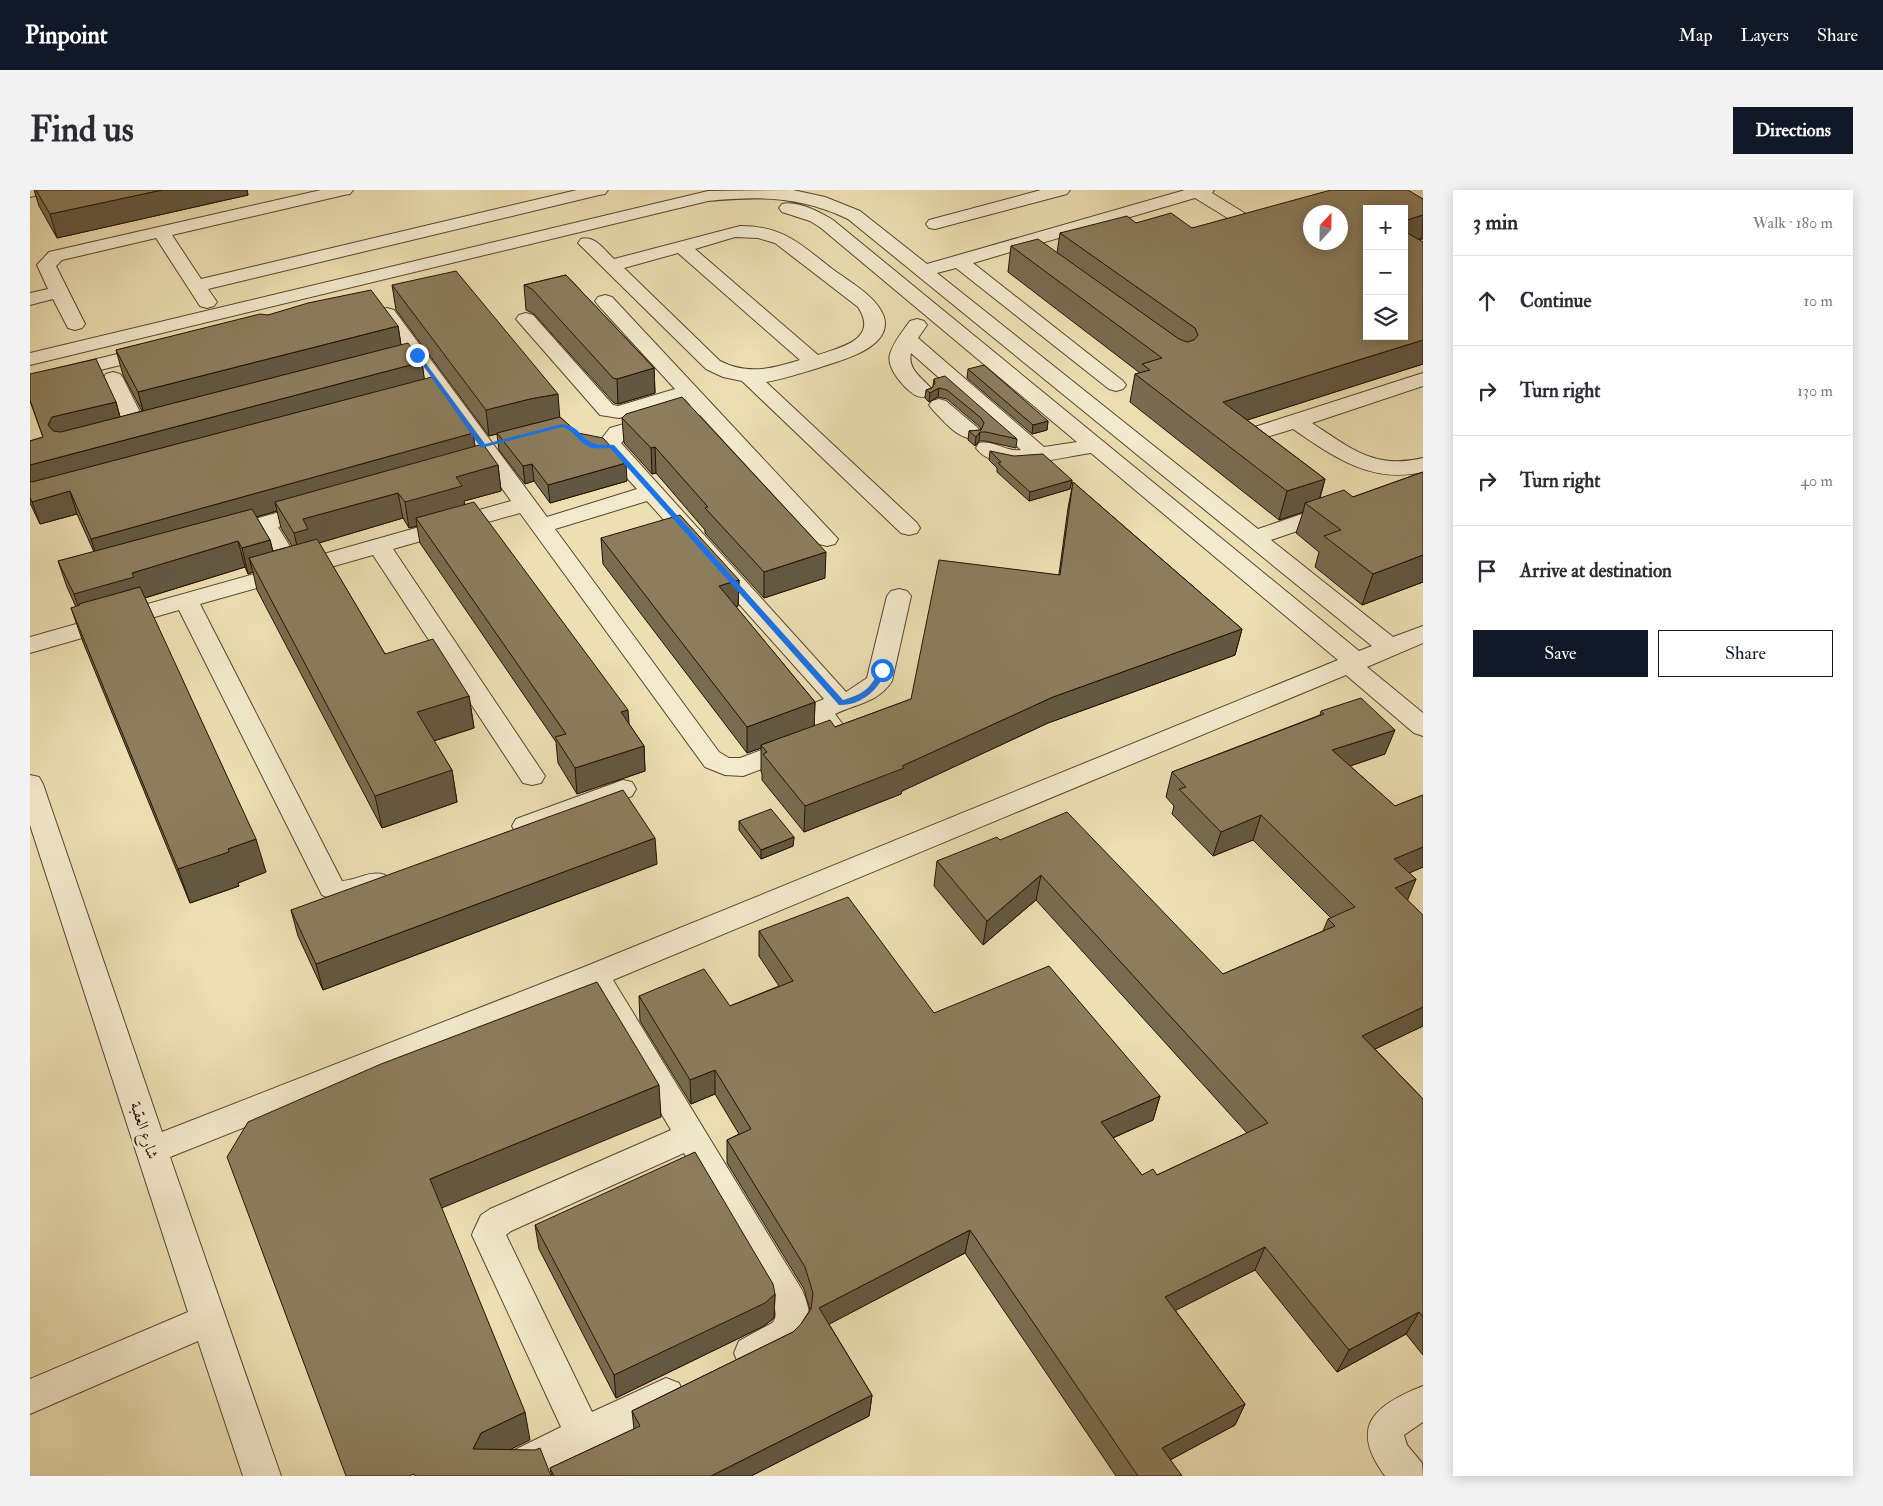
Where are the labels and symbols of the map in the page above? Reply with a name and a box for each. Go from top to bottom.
north arrow [1303,205,1348,250]
route end [406,344,429,367]
route start [871,659,894,682]
street label: شارع العقبة [123,1099,163,1163]

